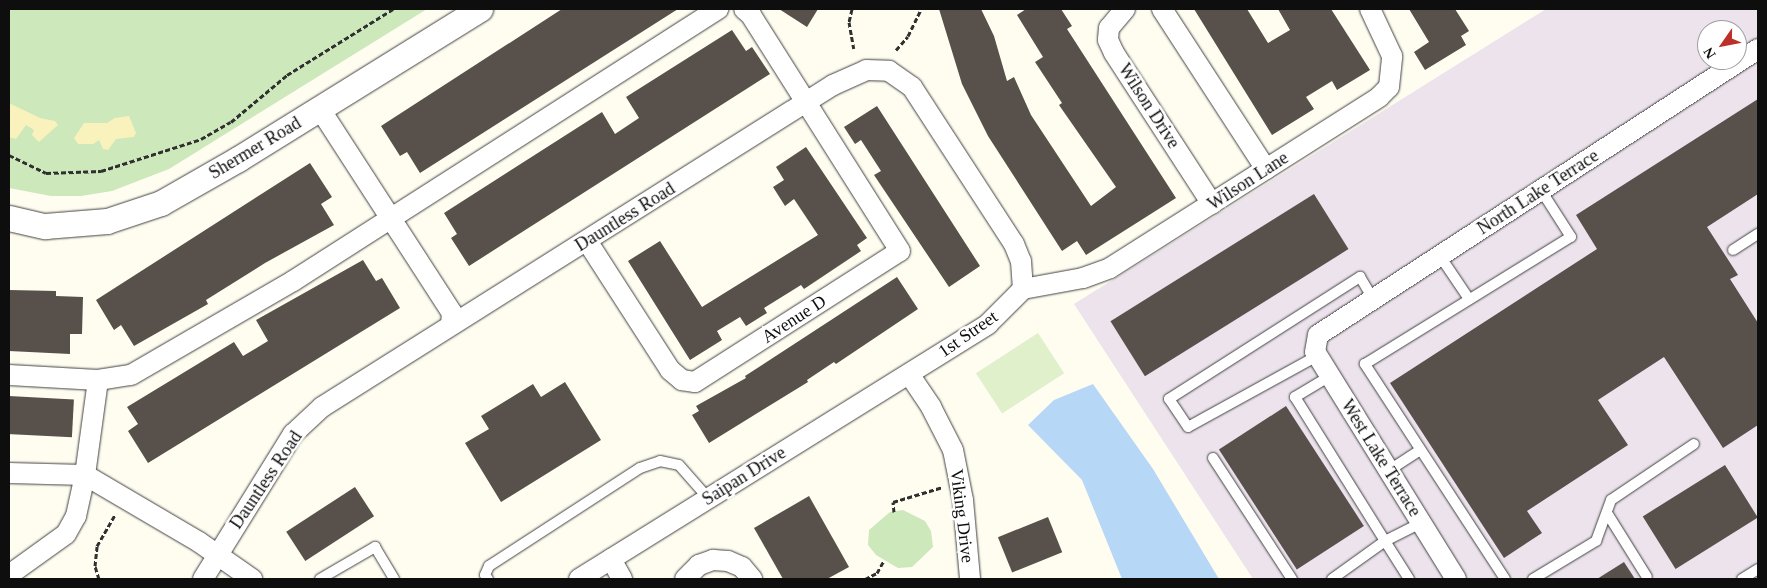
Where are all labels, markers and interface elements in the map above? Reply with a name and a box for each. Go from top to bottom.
north arrow [1697,20,1747,70]
text: N [1701,45,1719,61]
street label: Wilson Drive [1114,60,1184,152]
street label: Shermer Road [205,112,305,184]
street label: North Lake Terrace [1473,145,1603,239]
street label: Wilson Lane [1204,147,1292,215]
street label: Dauntless Road [571,178,679,256]
street label: Avenue D [758,290,830,348]
street label: 1st Street [934,306,1002,362]
street label: West Lake Terrace [1336,395,1426,521]
street label: Dauntless Road [225,427,307,533]
street label: Saipan Drive [698,442,790,510]
street label: Viking Drive [946,468,978,564]

